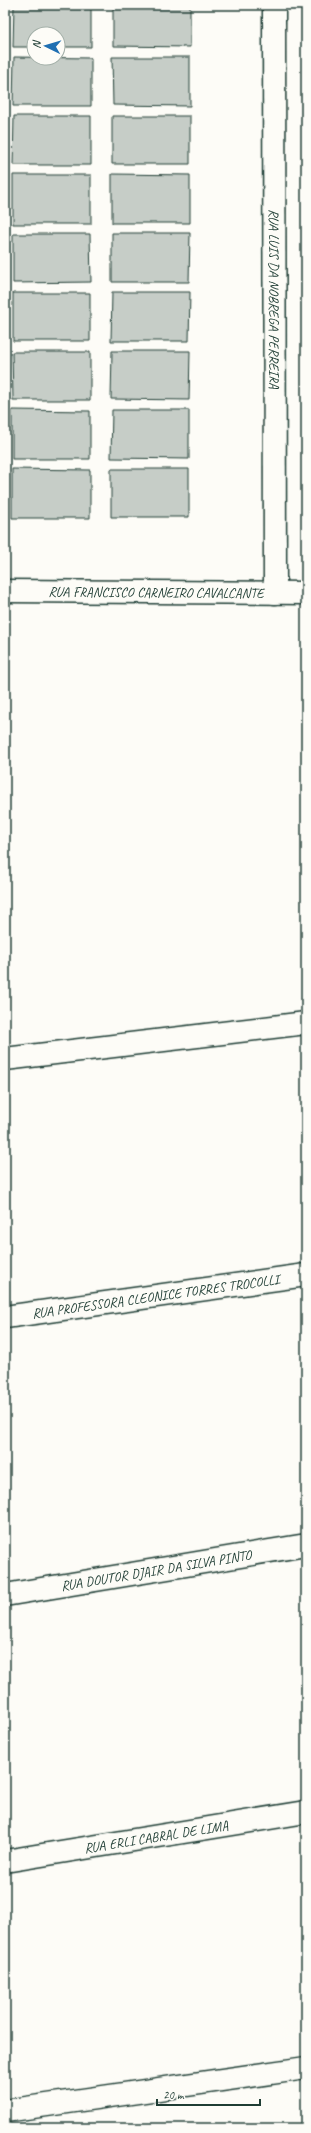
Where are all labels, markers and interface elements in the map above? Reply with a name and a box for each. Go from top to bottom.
north arrow [26,26,66,66]
text: N [29,39,43,49]
street label: RUA LUIS DA NOBREGA PERREIRA [266,209,283,390]
street label: RUA FRANCISCO CARNEIRO CAVALCANTE [48,583,265,601]
street label: RUA PROFESSORA CLEONICE TORRES TROCOLLI [31,1270,284,1322]
street label: RUA DOUTOR DJAIR DA SILVA PINTO [59,1545,254,1594]
street label: RUA ERLI CABRAL DE LIMA [83,1816,230,1857]
scale bar [157,2081,260,2107]
text: 20 m [163,2087,185,2103]

